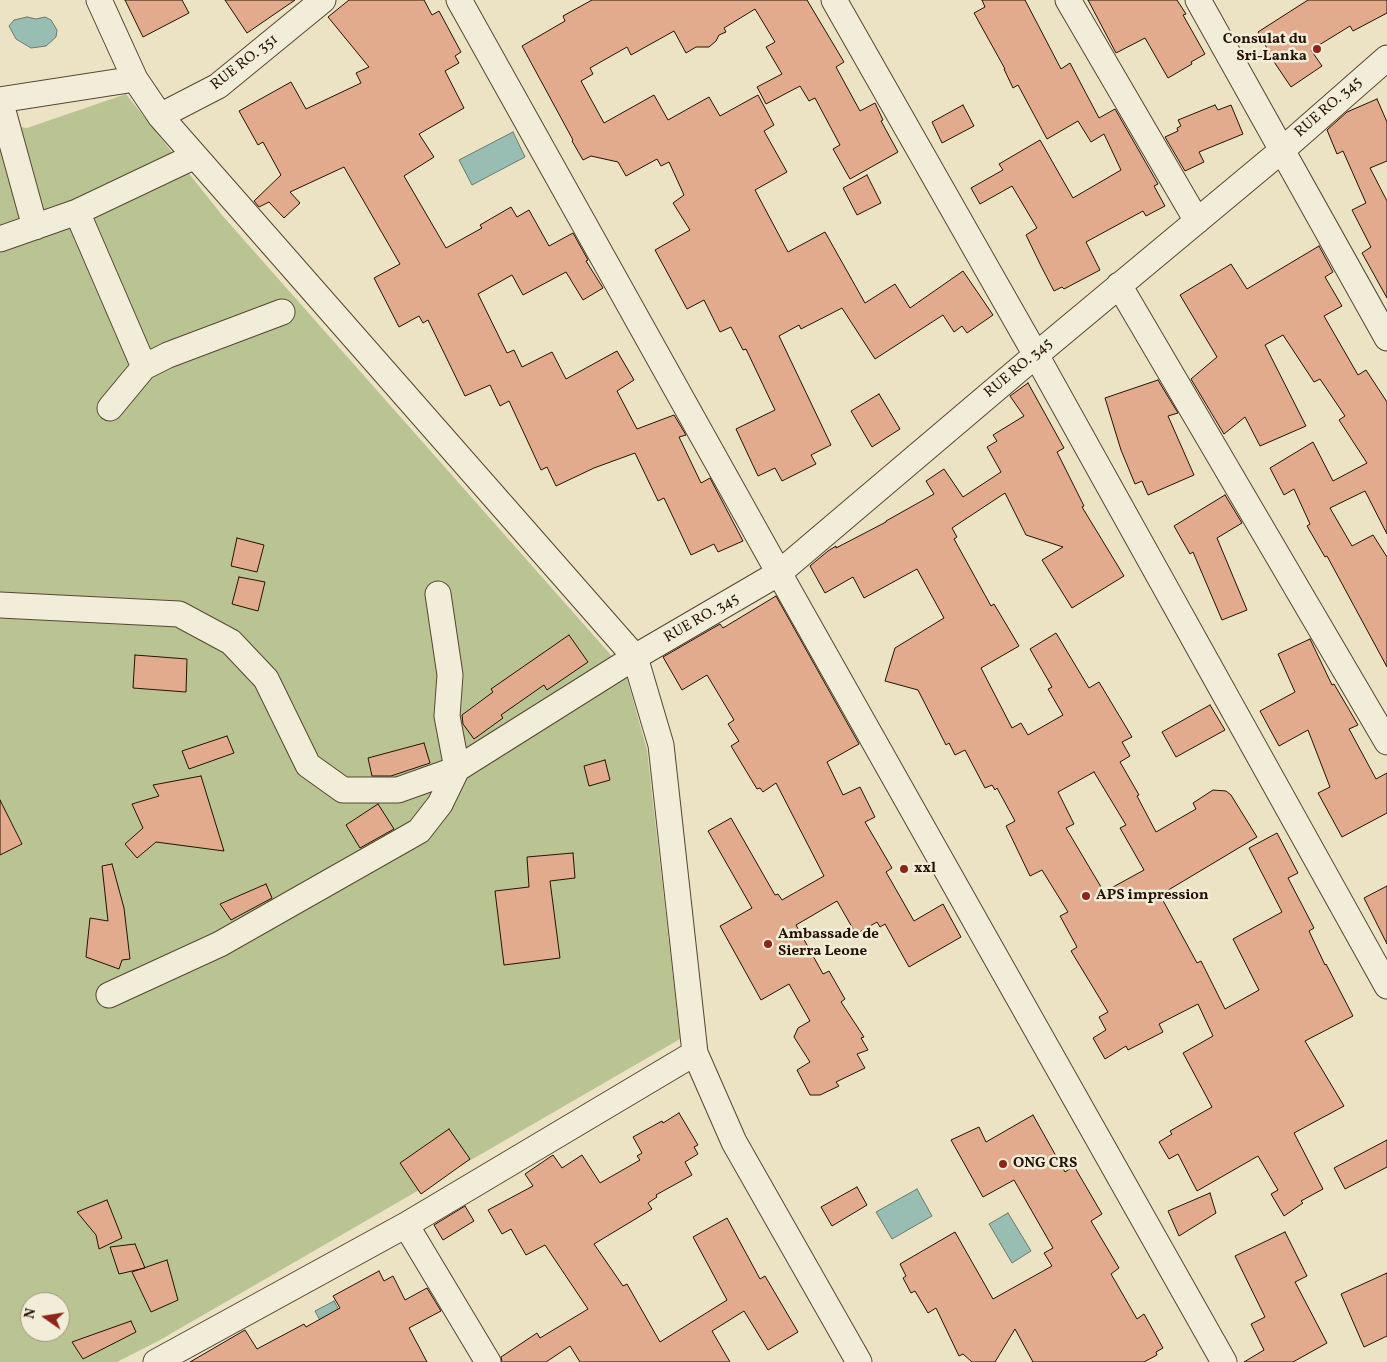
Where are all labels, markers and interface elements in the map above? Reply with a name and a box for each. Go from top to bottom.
street label: RUE RO. 351 [208,31,282,95]
place label: Consulat du Sri-Lanka [1223,31,1307,66]
marker: Consulat du Sri-Lanka [1311,43,1323,55]
street label: RUE RO. 345 [1292,74,1366,142]
street label: RUE RO. 345 [981,335,1057,403]
street label: RUE RO. 345 [661,590,743,648]
place label: xxl [914,860,936,878]
marker: xxl [898,863,910,875]
place label: APS impression [1096,887,1209,905]
marker: APS impression [1080,890,1092,902]
place label: Ambassade de Sierra Leone [778,926,879,961]
marker: Ambassade de Sierra Leone [762,938,774,950]
place label: ONG CRS [1013,1155,1077,1173]
marker: ONG CRS [997,1158,1009,1170]
north arrow [20,1292,70,1342]
text: N [20,1307,41,1321]

